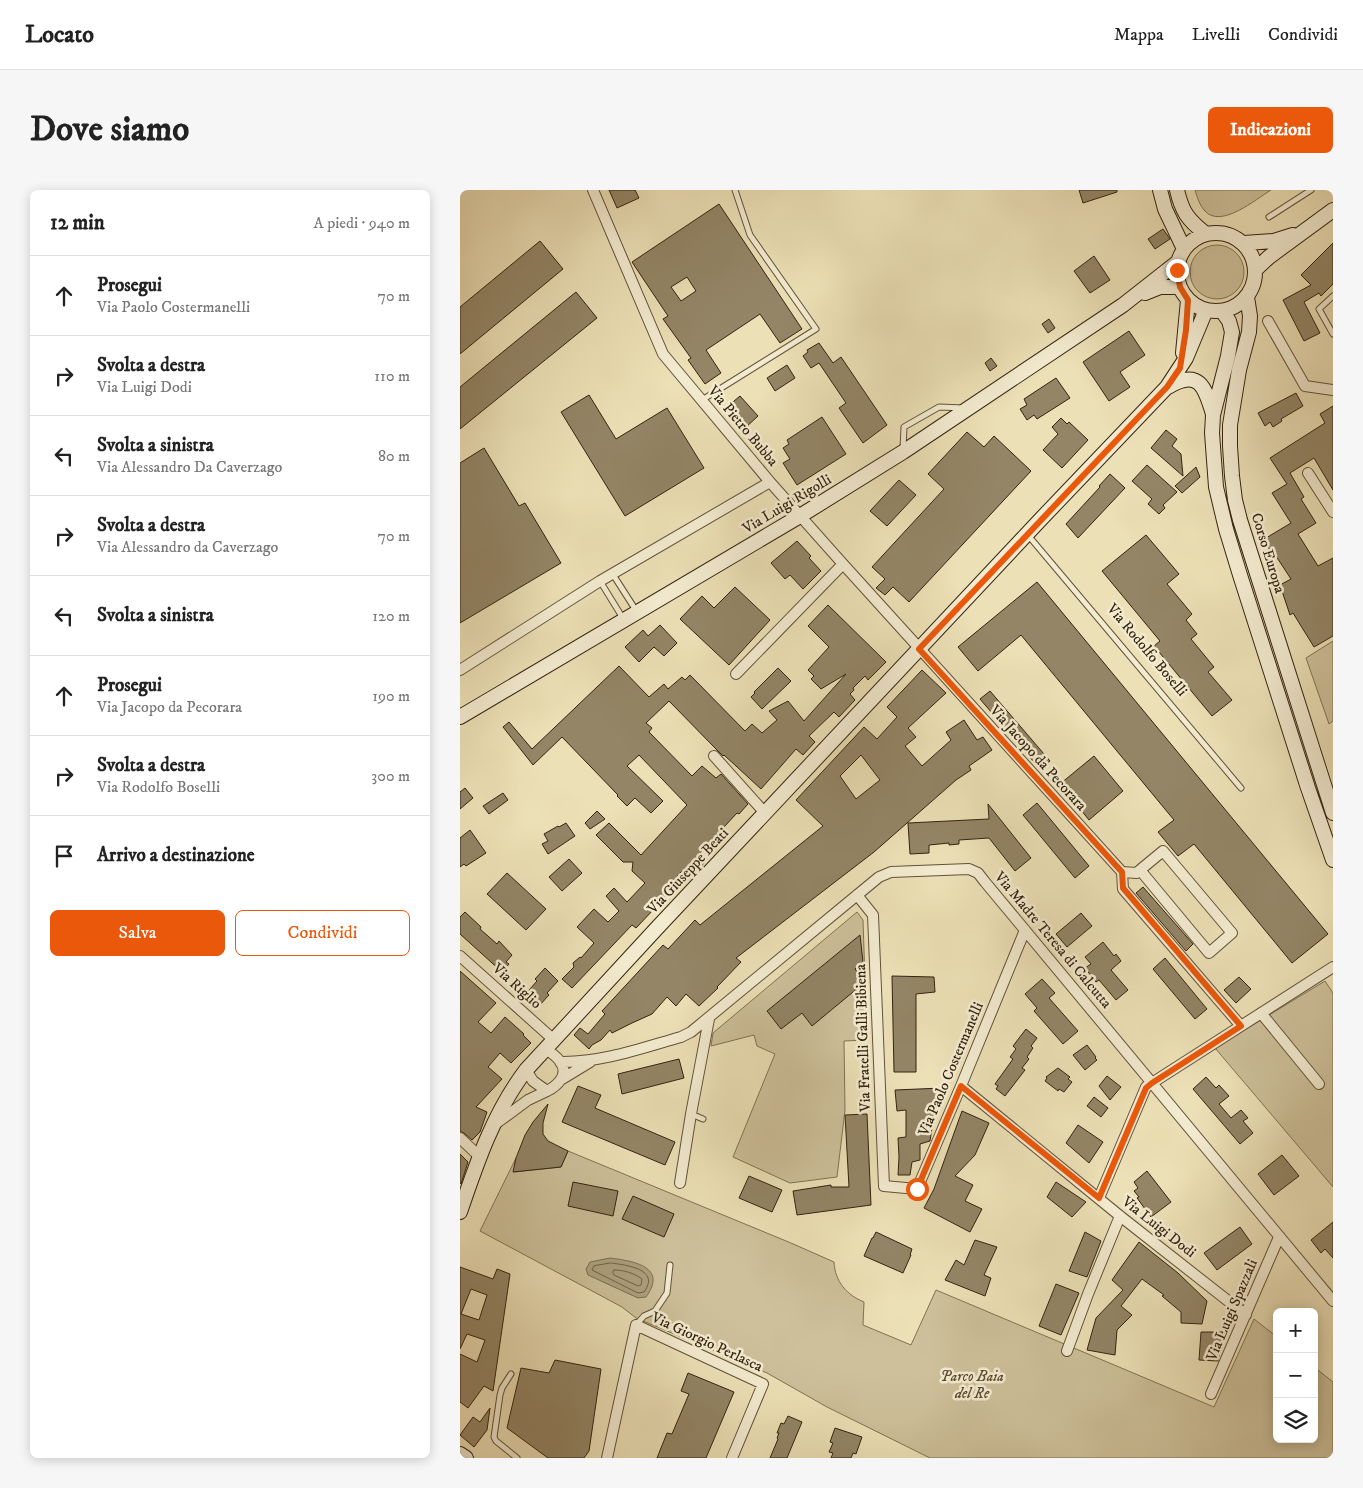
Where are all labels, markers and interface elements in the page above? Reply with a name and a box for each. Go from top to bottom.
text: Locato [25,20,94,50]
text: Mappa [1114,24,1164,46]
text: Livelli [1192,24,1240,46]
text: Condividi [1268,24,1338,46]
button: Indicazioni [1208,107,1333,153]
text: Dove siamo [30,108,189,152]
text: 12 min [50,210,105,236]
text: A piedi · 940 m [314,213,410,233]
route end [1166,259,1189,282]
text: Prosegui [97,274,162,297]
icon: ahead [50,282,78,310]
text: 70 m [378,286,410,306]
text: Via Paolo Costermanelli [97,297,250,317]
text: Svolta a destra [97,354,205,377]
icon: right [50,362,78,390]
text: 110 m [374,366,410,386]
text: Via Luigi Dodi [97,377,192,397]
street label: Via Pietro Bubba [703,381,783,471]
text: Svolta a sinistra [97,434,214,457]
icon: left [50,442,78,470]
text: 80 m [378,446,410,466]
text: Via Alessandro Da Caverzago [97,457,282,477]
street label: Via Luigi Rigolli [738,470,835,539]
street label: Corso Europa [1247,511,1289,596]
text: Svolta a destra [97,514,205,537]
icon: right [50,522,78,550]
text: 70 m [378,526,410,546]
text: Via Alessandro da Caverzago [97,537,278,557]
street label: Via Rodolfo Boselli [1102,599,1191,700]
icon: left [50,602,78,630]
text: Svolta a sinistra [97,604,214,627]
text: 120 m [372,606,410,626]
text: Prosegui [97,674,162,697]
icon: ahead [50,682,78,710]
text: 190 m [372,686,410,706]
text: Via Jacopo da Pecorara [97,697,242,717]
street label: Via Jacopo da Pecorara [985,700,1091,815]
text: Svolta a destra [97,754,205,777]
icon: right [50,762,78,790]
text: 300 m [371,766,410,786]
text: Via Rodolfo Boselli [97,777,220,797]
street label: Via Giuseppe Beati [643,824,733,919]
icon: arrive [50,842,78,870]
text: Arrivo a destinazione [97,844,255,867]
street label: Via Madre Teresa di Calcutta [990,867,1116,1013]
button: Salva [50,910,225,956]
button: Condividi [235,910,410,956]
street label: Via Riglio [488,958,546,1013]
street label: Via Fratelli Galli Bibiena [851,963,875,1113]
street label: Via Paolo Costermanelli [914,999,988,1140]
route start [906,1178,929,1201]
street label: Via Luigi Dodi [1117,1192,1200,1262]
street label: Via Luigi Spazzali [1202,1256,1262,1365]
street label: Via Giorgio Perlasca [647,1307,766,1376]
map controls [1273,1308,1318,1443]
button: + [1273,1308,1318,1353]
button: − [1273,1353,1318,1398]
park label: Parco Baia del Re [940,1367,1004,1403]
button: layers [1273,1398,1318,1443]

